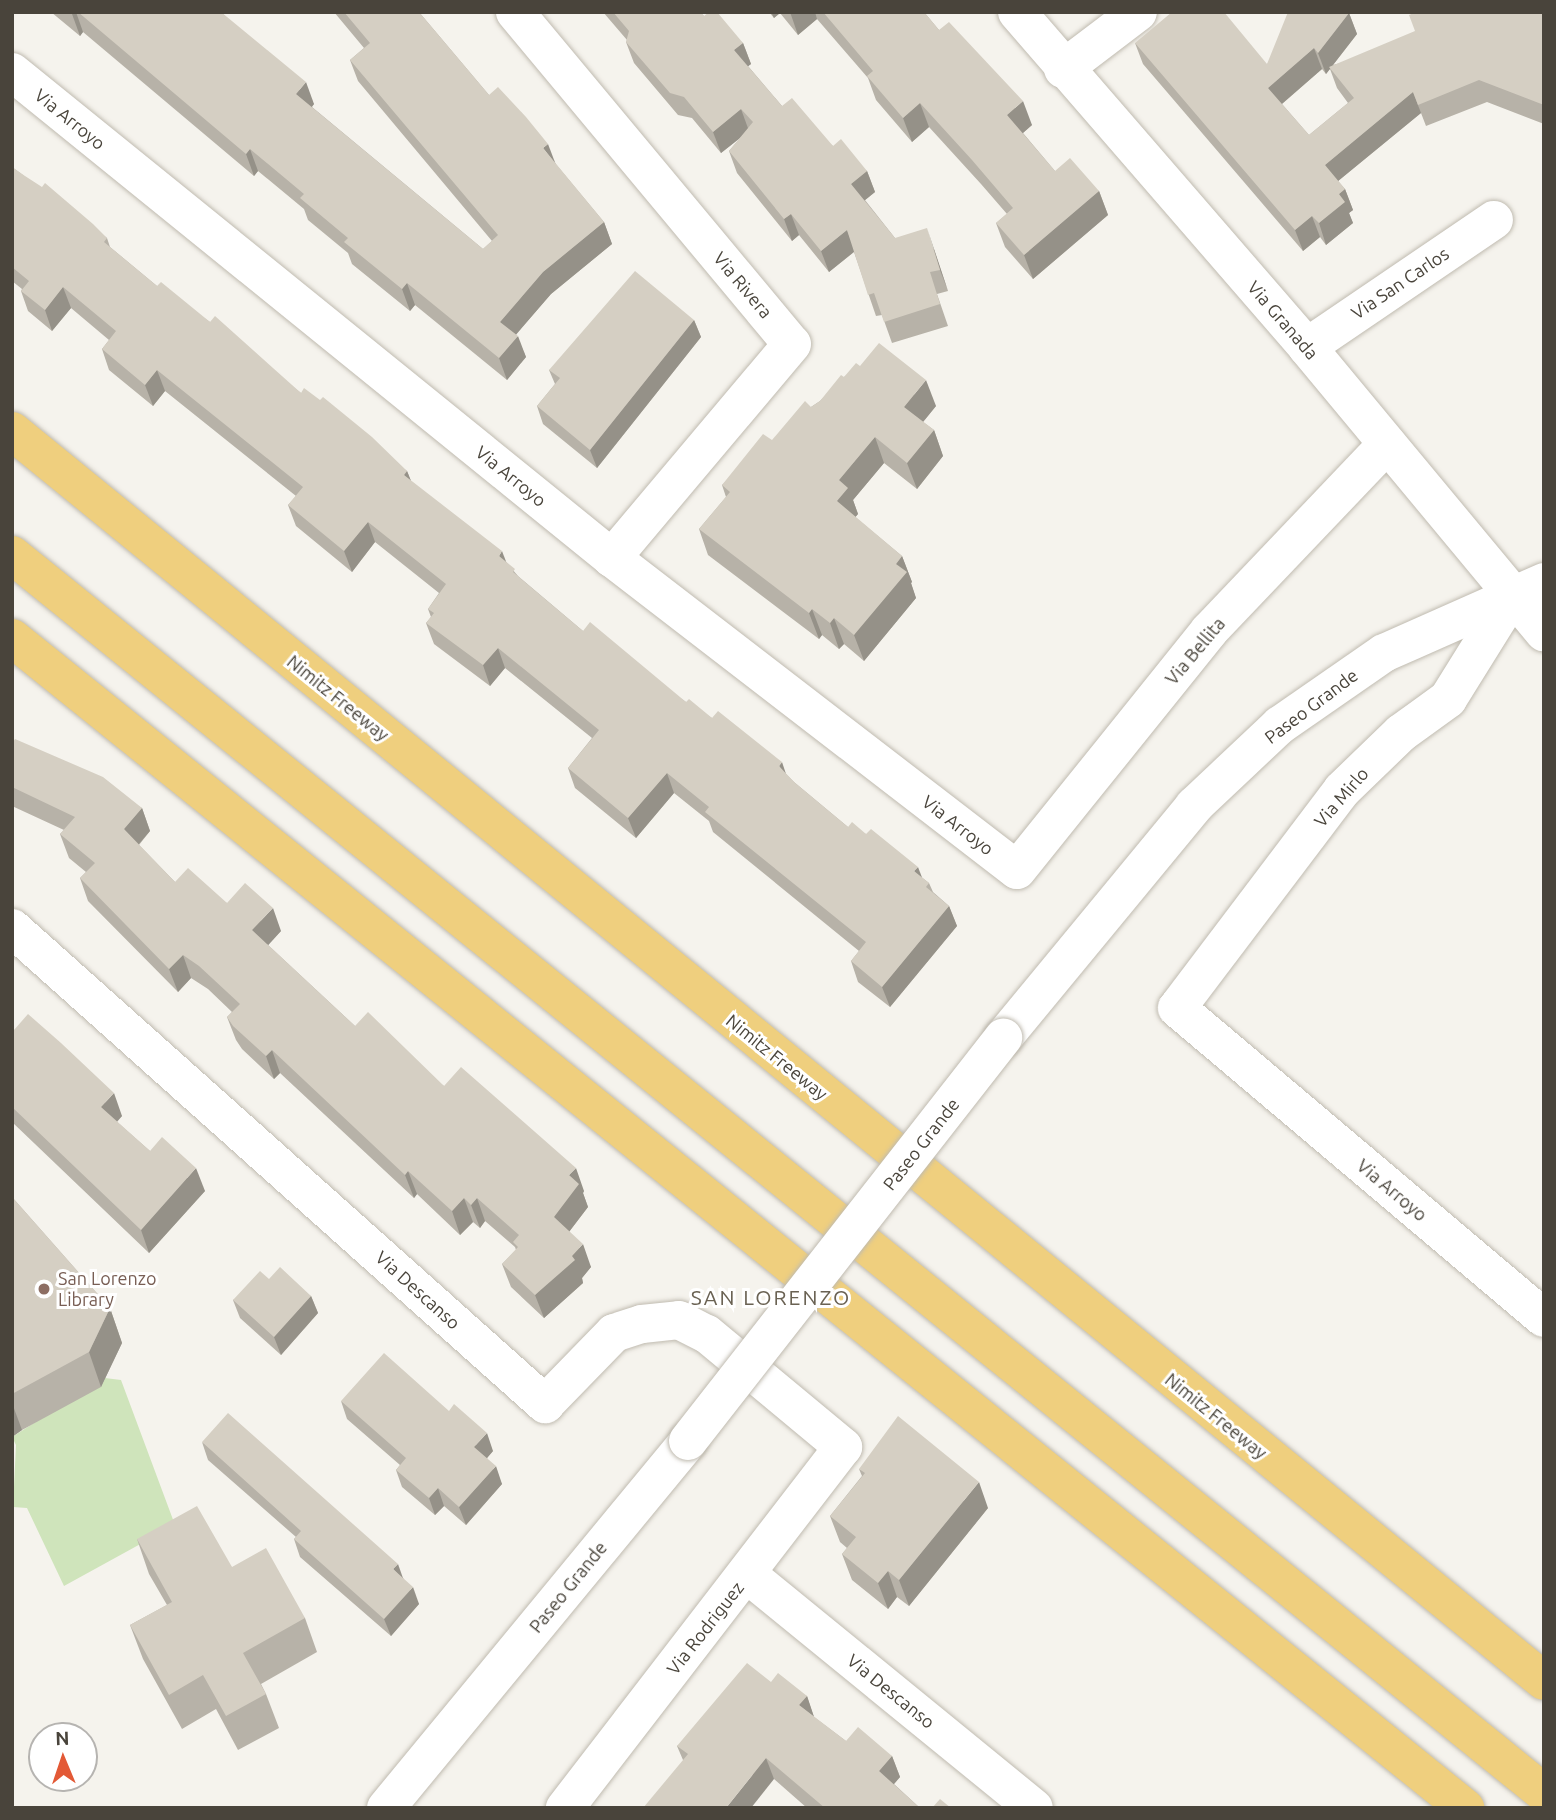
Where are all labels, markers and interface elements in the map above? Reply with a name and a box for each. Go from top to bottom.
street label: Via Arroyo [30,84,110,154]
street label: Via San Carlos [1347,242,1453,324]
street label: Via Rivera [709,247,777,323]
street label: Via Granada [1243,276,1323,364]
street label: Via Arroyo [471,441,551,511]
street label: Via Bellita [1161,613,1229,689]
street label: Nimitz Freeway [283,650,393,746]
street label: Paseo Grande [1260,664,1362,748]
street label: Via Mirlo [1309,763,1373,831]
street label: Via Arroyo [918,790,998,860]
street label: Nimitz Freeway [722,1009,832,1105]
street label: Paseo Grande [878,1094,964,1194]
street label: Via Arroyo [1353,1154,1431,1226]
street label: Via Descanso [371,1246,465,1334]
place label: San Lorenzo Library [58,1268,156,1310]
marker: San Lorenzo Library [36,1281,52,1297]
district label: SAN LORENZO [692,1284,850,1310]
street label: Nimitz Freeway [1161,1368,1271,1464]
street label: Paseo Grande [525,1537,611,1637]
street label: Via Rodriguez [662,1577,748,1679]
street label: Via Descanso [843,1649,939,1733]
north arrow [28,1722,98,1792]
text: N [55,1727,70,1749]

